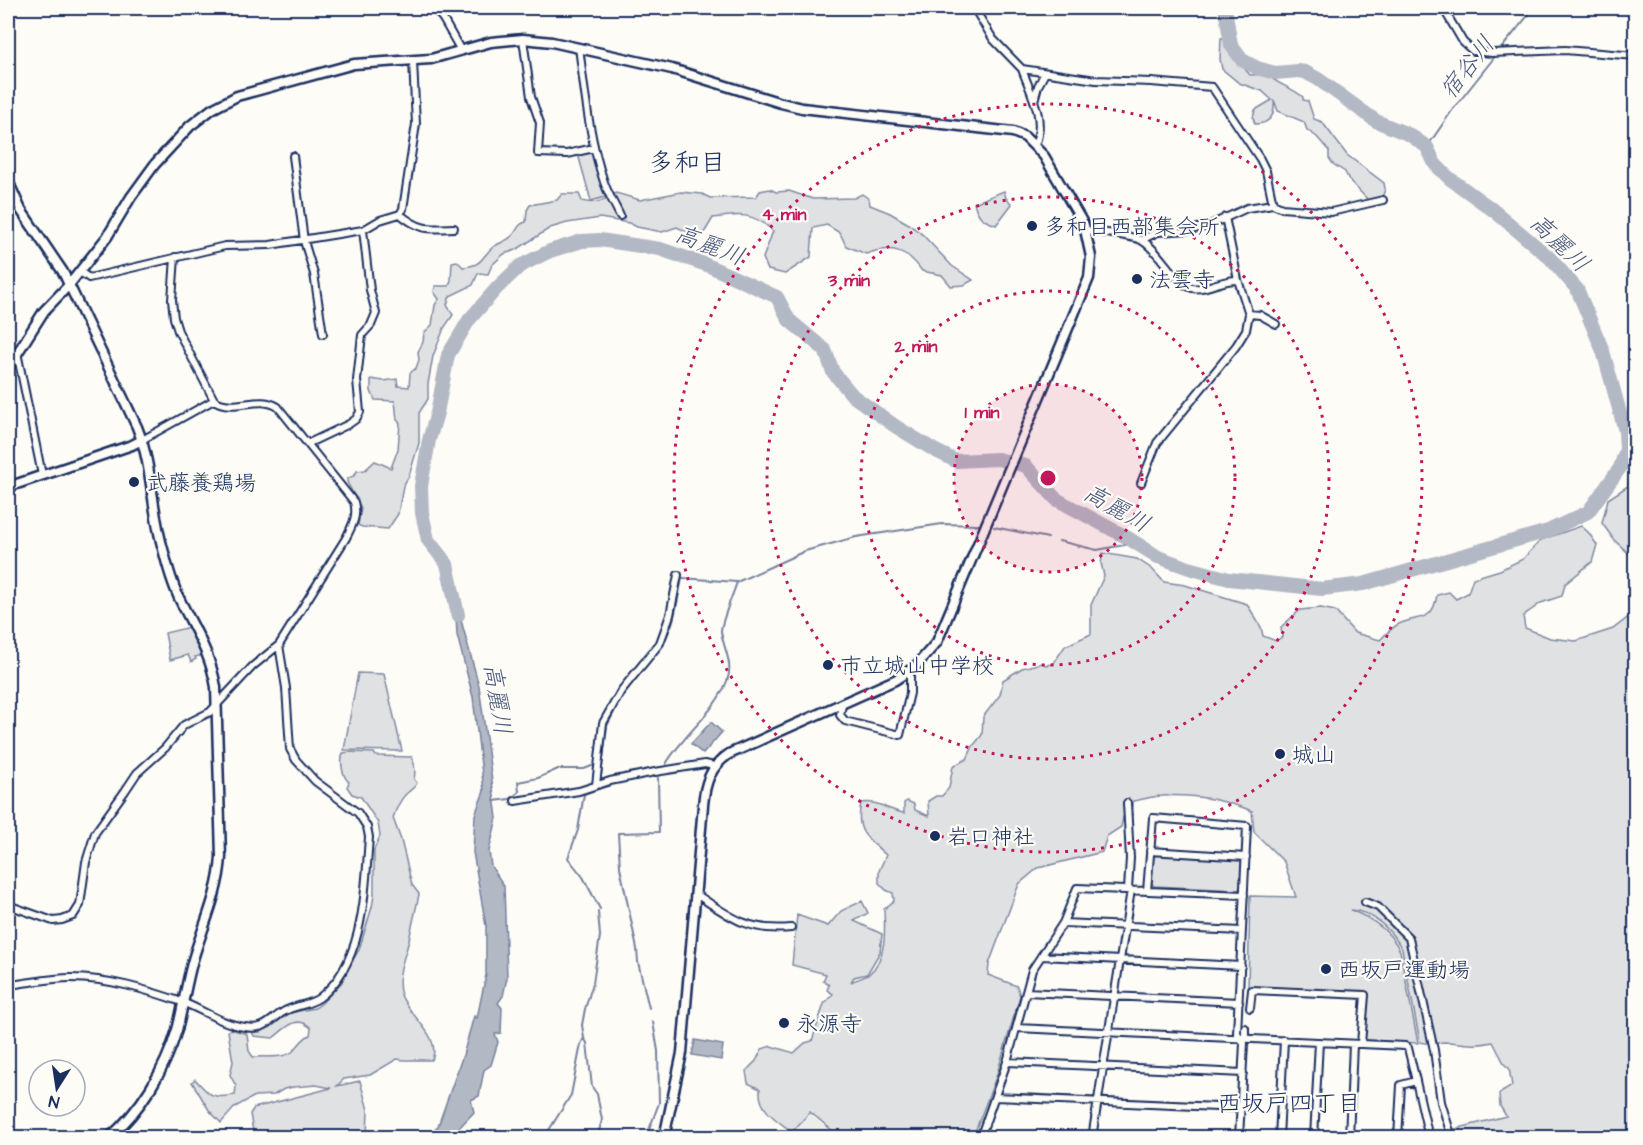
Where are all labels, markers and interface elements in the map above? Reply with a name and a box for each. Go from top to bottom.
water label: 宿谷川 [1432,29,1503,106]
district label: 多和目 [648,145,726,181]
text: 4 min [761,202,807,227]
water label: 高麗川 [1522,206,1597,281]
place label: 多和目西部集会所 [1044,212,1220,243]
water label: 高麗川 [670,217,749,275]
marker: 多和目西部集会所 [1025,219,1039,233]
place label: 法雲寺 [1149,265,1215,296]
text: 3 min [827,268,870,293]
marker: 法雲寺 [1130,272,1144,286]
text: 2 min [893,334,938,359]
text: 1 min [964,400,1000,425]
place label: 武藤養鶏場 [146,468,256,499]
centre of rings [1038,468,1058,488]
marker: 武藤養鶏場 [127,475,141,489]
water label: 高麗川 [1077,476,1156,542]
place label: 市立城山中学校 [840,651,994,682]
marker: 市立城山中学校 [821,658,835,672]
water label: 高麗川 [475,661,519,737]
place label: 城山 [1292,740,1336,771]
marker: 城山 [1273,747,1287,761]
place label: 岩口神社 [947,822,1035,853]
marker: 岩口神社 [928,829,942,843]
place label: 西坂戸運動場 [1338,955,1470,986]
marker: 西坂戸運動場 [1319,962,1333,976]
place label: 永源寺 [796,1009,862,1040]
marker: 永源寺 [777,1016,791,1030]
north arrow [27,1058,87,1118]
district label: 西坂戸四丁目 [1217,1087,1361,1121]
text: N [47,1090,61,1113]

